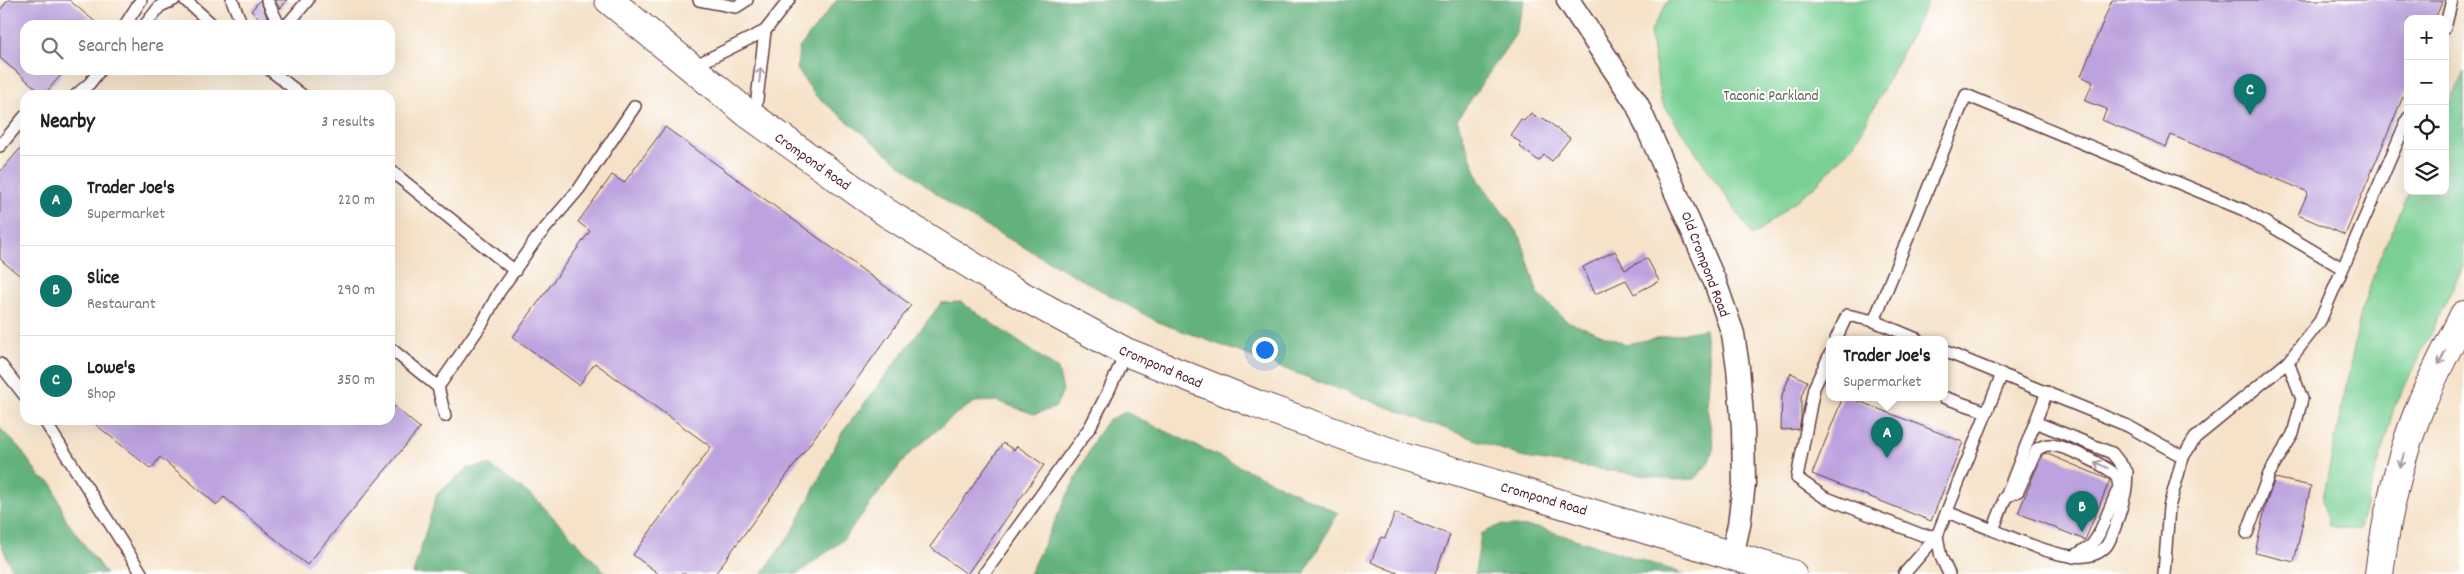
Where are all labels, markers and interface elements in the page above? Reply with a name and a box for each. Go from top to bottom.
map controls [2404,15,2449,195]
button: + [2404,15,2449,60]
search box [20,20,395,75]
icon: search [38,34,66,62]
text: Search here [78,34,164,61]
button: − [2404,60,2449,105]
one-way arrow [755,68,765,84]
pin: C [2234,74,2266,115]
park label: Taconic Parkland [1723,86,1819,108]
button: locate [2404,105,2449,150]
text: Nearby [40,108,95,138]
text: 3 results [321,111,375,134]
street label: Crompond Road [769,128,855,197]
button: layers [2404,150,2449,195]
text: Trader Joe's [87,176,175,203]
text: A [52,189,60,212]
text: 220 m [338,189,375,212]
text: Supermarket [87,203,165,226]
street label: Old Crompond Road [1674,209,1734,321]
text: Slice [87,266,119,293]
text: B [52,279,60,302]
text: 290 m [337,279,375,302]
text: Restaurant [87,293,156,316]
popup [1826,336,1948,401]
your location [1252,337,1278,363]
street label: Crompond Road [1115,340,1205,395]
text: Trader Joe's [1843,344,1931,371]
one-way arrow [2437,351,2447,366]
text: Lowe's [87,356,136,383]
text: C [52,369,60,392]
text: 350 m [337,369,375,392]
text: Supermarket [1843,371,1921,394]
text: Shop [87,383,116,406]
pin: A [1871,417,1903,458]
one-way arrow [2397,452,2406,468]
one-way arrow [2094,460,2109,470]
street label: Crompond Road [1498,477,1589,523]
pin: B [2066,491,2098,532]

